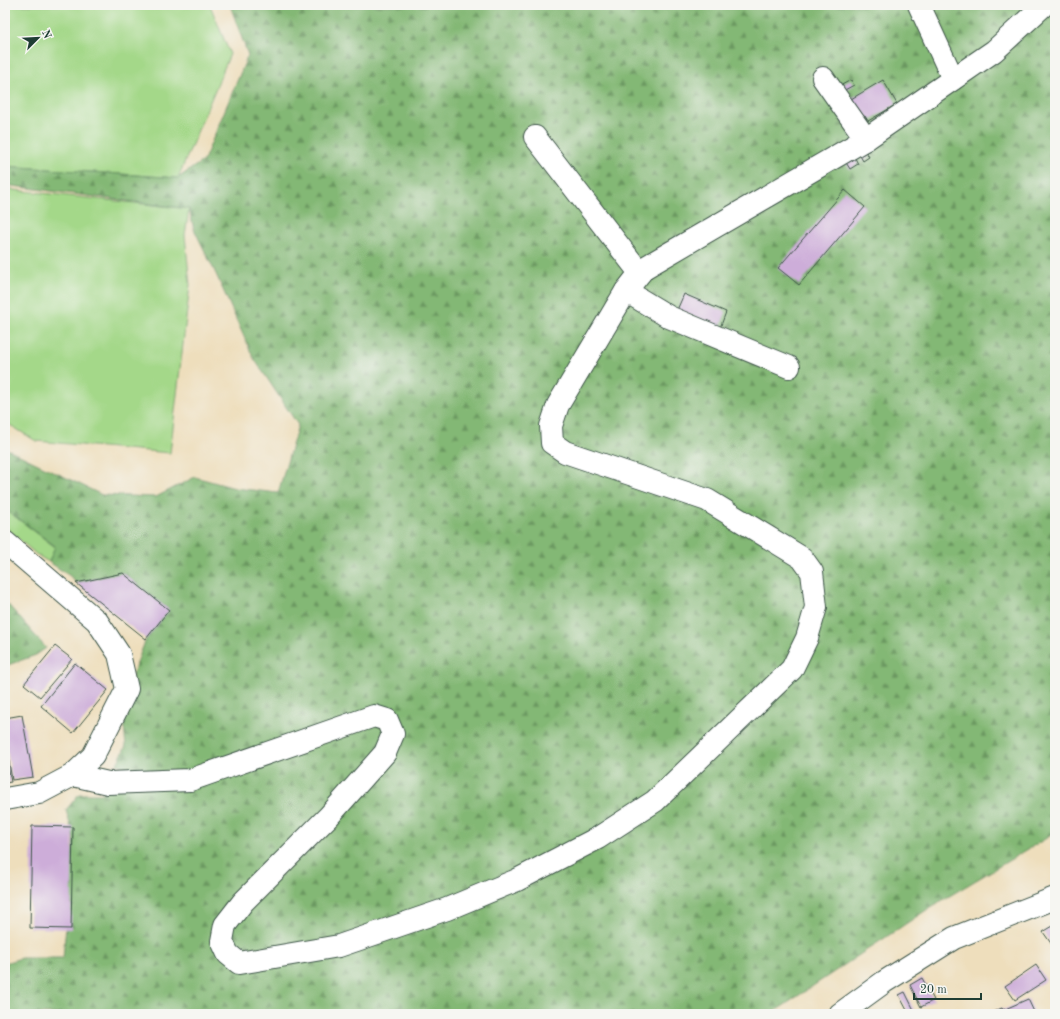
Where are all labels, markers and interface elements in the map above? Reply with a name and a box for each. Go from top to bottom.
north arrow [18,18,58,58]
text: N [39,28,53,41]
scale bar [914,975,981,1001]
text: 20 m [920,984,947,996]

